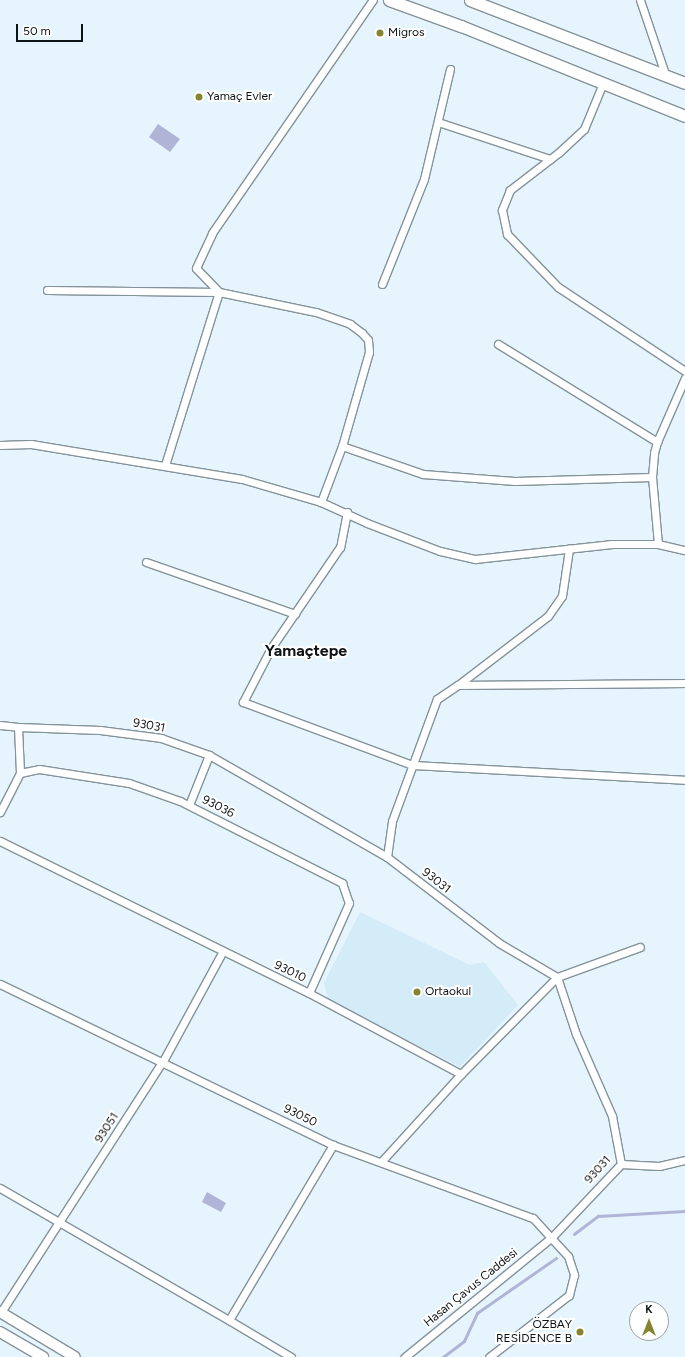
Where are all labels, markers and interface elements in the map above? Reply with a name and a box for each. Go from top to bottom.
scale bar [18,16,85,42]
text: 50 m [23,24,51,38]
place label: Migros [388,26,425,40]
marker: Migros [375,28,385,38]
place label: Yamaç Evler [207,90,272,104]
marker: Yamaç Evler [194,92,204,102]
district label: Yamaçtepe [265,641,347,661]
street label: 93031 [132,716,166,736]
street label: 93036 [199,793,237,821]
street label: 93031 [419,865,453,897]
street label: 93010 [272,958,308,986]
place label: Ortaokul [425,985,471,999]
marker: Ortaokul [412,987,422,997]
street label: 93050 [281,1102,319,1130]
street label: 93051 [92,1110,122,1146]
street label: 93031 [582,1153,614,1187]
street label: Hasan Çavus Caddesi [421,1246,521,1330]
north arrow [629,1301,669,1341]
text: K [645,1303,653,1316]
place label: ÖZBAY RESİDENCE B [496,1318,572,1346]
marker: ÖZBAY RESİDENCE B [575,1327,585,1337]

